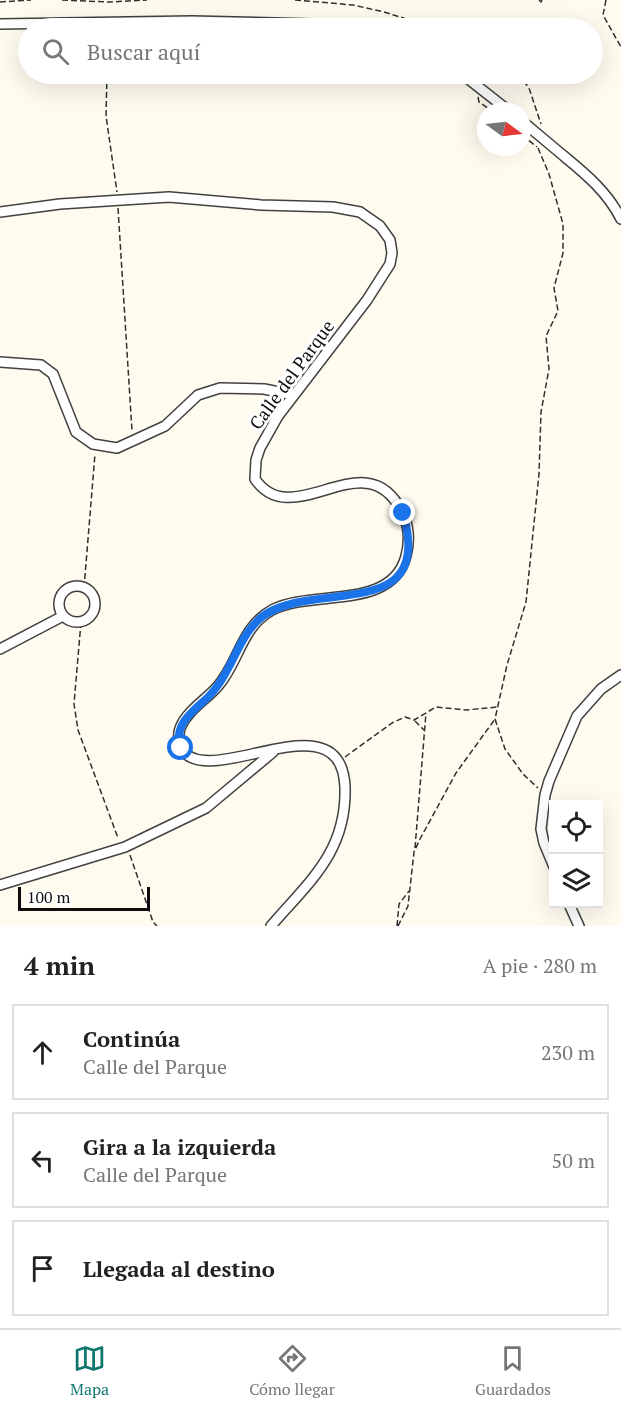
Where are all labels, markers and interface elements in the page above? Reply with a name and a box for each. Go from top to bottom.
search box [18,18,603,84]
icon: search [39,35,72,68]
text: Buscar aquí [87,37,200,66]
north arrow [477,102,531,156]
street label: Calle del Parque [243,315,339,434]
route end [389,499,415,525]
route start [167,734,193,760]
map controls [549,800,603,908]
button: locate [549,800,603,854]
button: layers [549,854,603,908]
scale bar [18,884,150,912]
text: 100 m [27,886,70,908]
text: 4 min [24,948,95,982]
text: A pie · 280 m [483,952,597,979]
text: Continúa [83,1024,180,1053]
icon: ahead [26,1036,59,1069]
text: 230 m [541,1039,595,1066]
text: Calle del Parque [83,1053,227,1080]
text: Gira a la izquierda [83,1132,276,1161]
icon: left [26,1144,59,1177]
text: 50 m [552,1147,595,1174]
text: Calle del Parque [83,1161,227,1188]
icon: arrive [26,1252,59,1285]
text: Llegada al destino [83,1254,275,1283]
tab: Mapa [70,1342,109,1400]
tab: Cómo llegar [249,1342,335,1400]
tab: Guardados [475,1342,551,1400]

